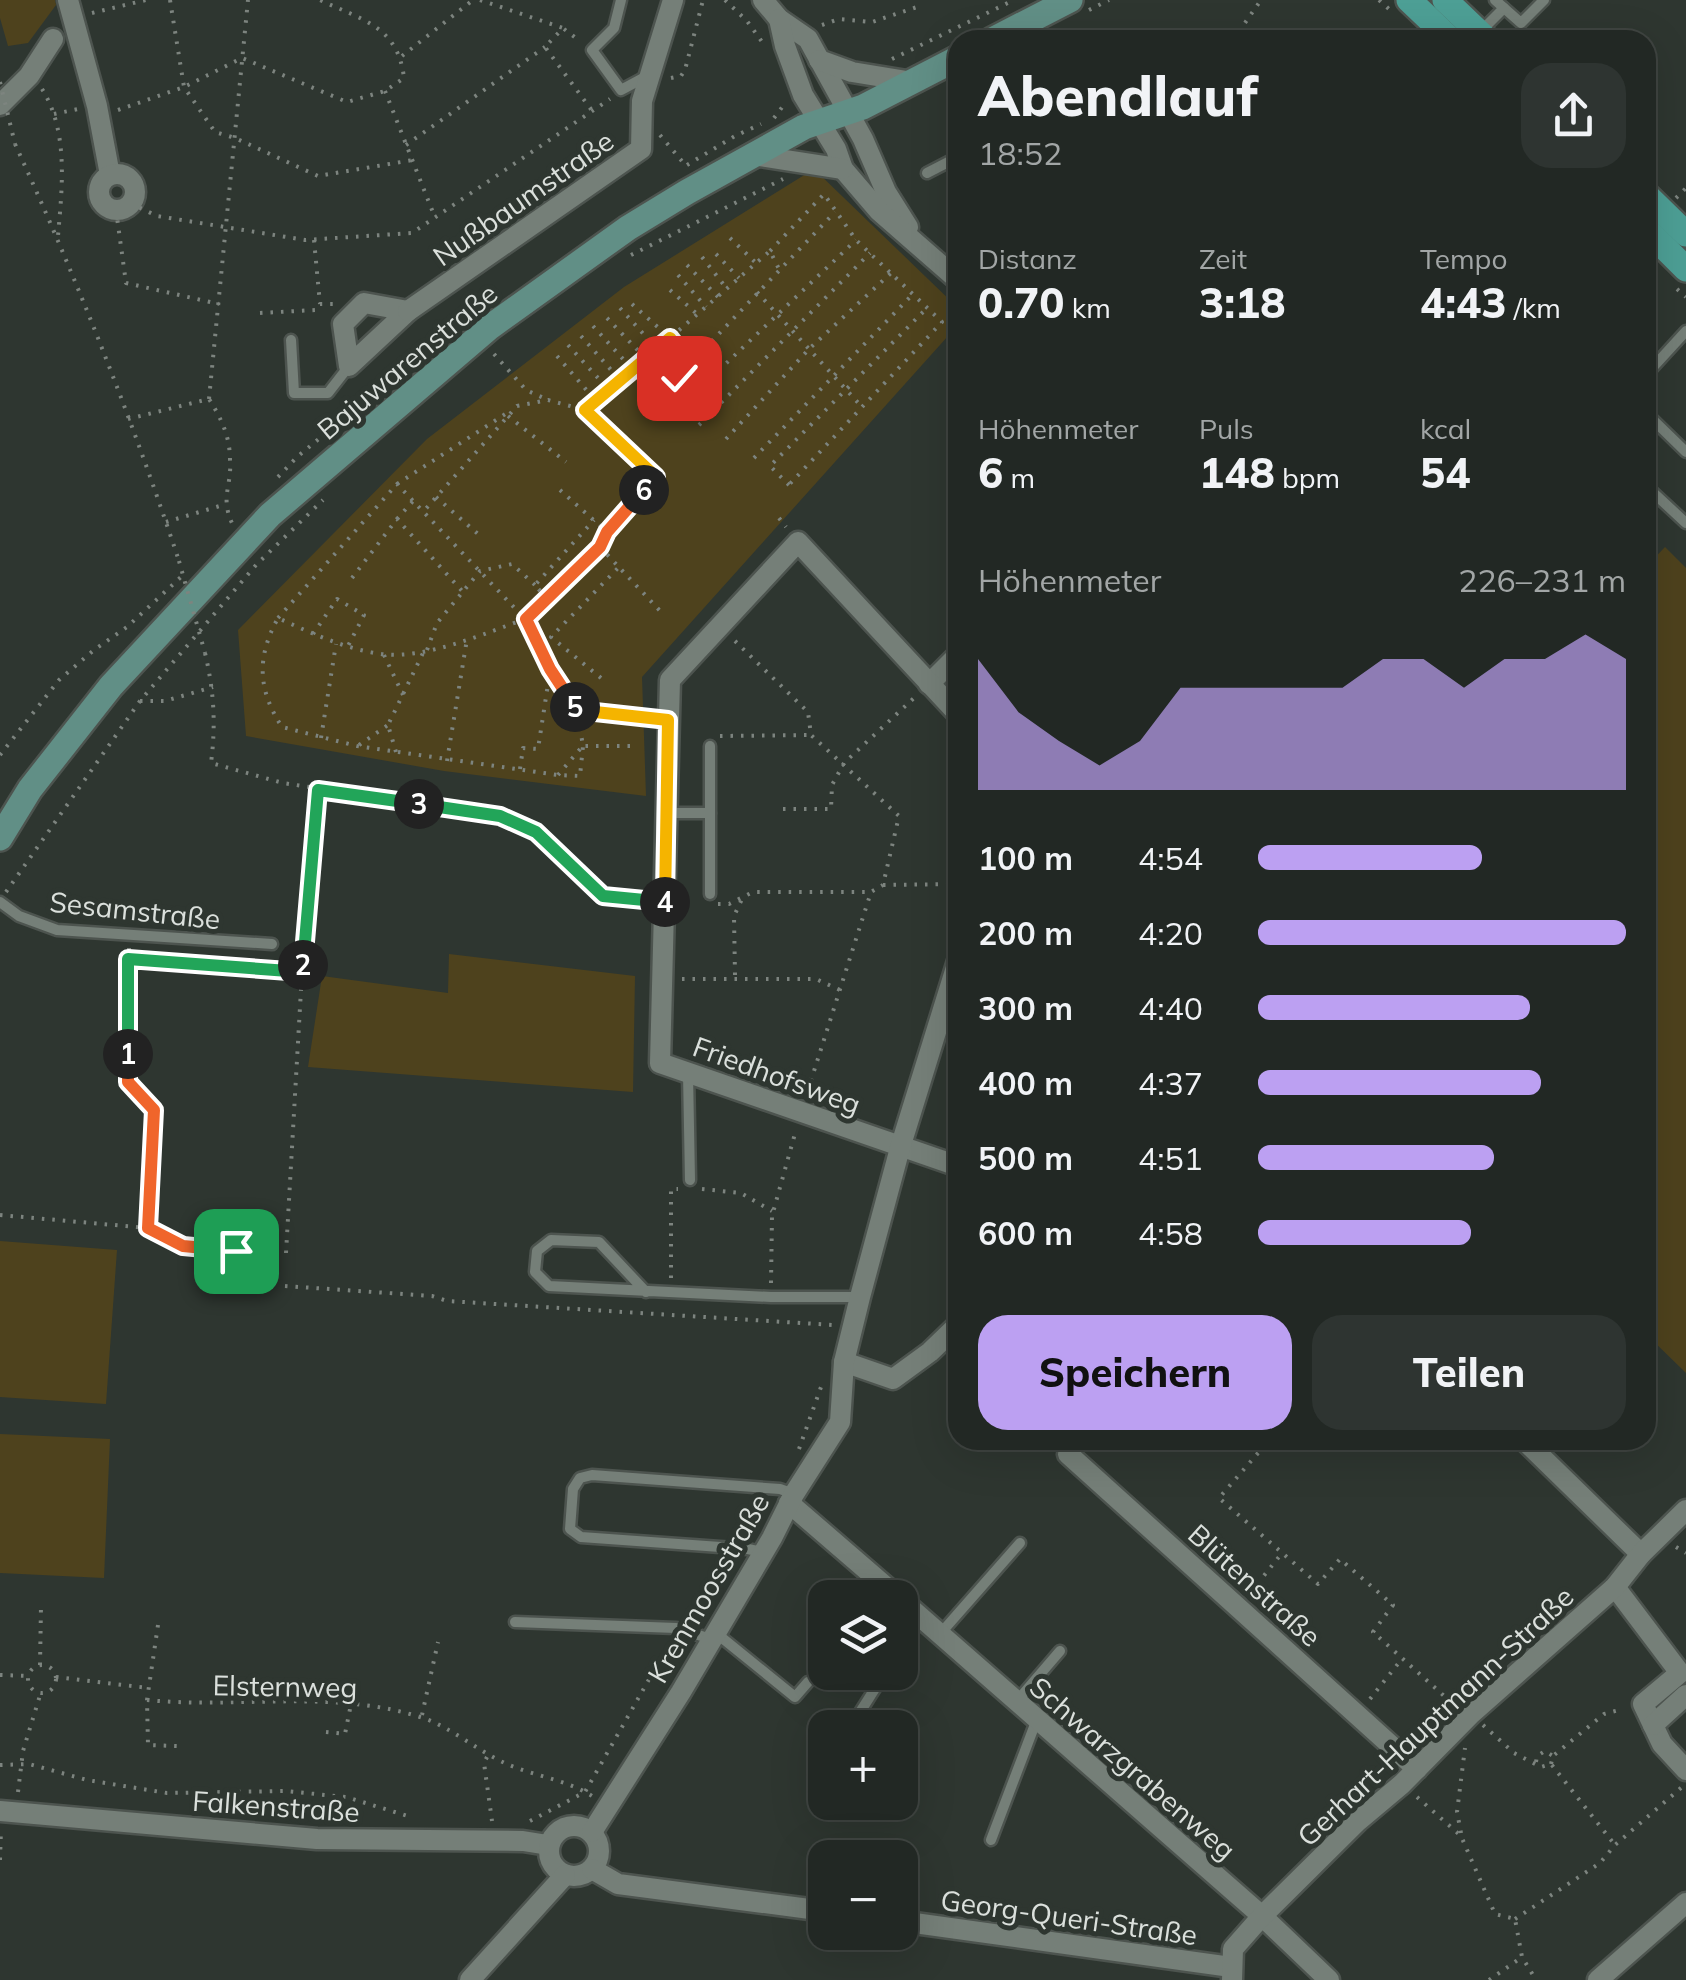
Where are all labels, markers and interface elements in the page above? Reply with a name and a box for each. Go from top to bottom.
text: Abendlauf [978,61,1258,130]
button: share [1521,63,1626,168]
street label: Nußbaumstraße [426,123,620,273]
text: 18:52 [978,133,1062,173]
text: Distanz [978,241,1077,276]
text: Zeit [1199,241,1247,276]
text: Tempo [1420,241,1507,276]
street label: Bajuwarenstraße [310,275,504,447]
text: 0.70 [978,276,1065,329]
text: 3:18 [1199,276,1286,329]
text: 4:43 [1420,276,1507,329]
text: km [1065,290,1111,325]
text: /km [1507,290,1561,325]
pin [637,336,722,421]
icon: check [652,351,707,406]
text: Höhenmeter [978,411,1138,446]
text: Puls [1199,411,1254,446]
text: kcal [1420,411,1471,446]
text: 6 [978,446,1003,499]
text: 148 [1199,446,1275,499]
text: 54 [1420,446,1470,499]
text: m [1003,460,1035,495]
text: bpm [1275,460,1340,495]
pin: 6 [619,465,669,515]
text: 6 [636,472,652,507]
text: Höhenmeter [978,560,1161,600]
text: 226–231 m [1458,560,1626,600]
pin: 5 [550,682,600,732]
text: 5 [567,689,583,724]
pin: 3 [394,779,444,829]
text: 3 [411,786,427,821]
text: 100 m [978,838,1073,878]
text: 4:54 [1138,838,1203,878]
pin: 4 [640,877,690,927]
street label: Sesamstraße [48,884,222,936]
text: 4 [657,884,673,919]
text: 200 m [978,913,1073,953]
text: 4:20 [1138,913,1203,953]
pin: 2 [278,940,328,990]
text: 2 [295,947,311,982]
text: 300 m [978,988,1073,1028]
text: 4:40 [1138,988,1203,1028]
pin: 1 [103,1029,153,1079]
street label: Friedhofsweg [688,1029,866,1121]
text: 1 [120,1036,136,1071]
text: 400 m [978,1063,1073,1103]
text: 4:37 [1138,1063,1203,1103]
text: 500 m [978,1138,1073,1178]
text: 4:51 [1138,1138,1203,1178]
pin [194,1209,279,1294]
text: 600 m [978,1213,1073,1253]
text: 4:58 [1138,1213,1203,1253]
icon: arrive [209,1224,264,1279]
button: Speichern [978,1315,1292,1430]
button: Teilen [1312,1315,1626,1430]
street label: Krenmoosstraße [640,1487,776,1689]
street label: Blütenstraße [1181,1516,1329,1654]
street label: Gerhart-Hauptmann-Straße [1290,1579,1580,1853]
map controls [808,1580,918,1950]
button: layers [808,1580,918,1690]
street label: Elsternweg [212,1667,358,1705]
street label: Schwarzgrabenweg [1023,1669,1243,1867]
button: + [808,1710,918,1820]
street label: Falkenstraße [191,1783,361,1829]
button: − [808,1840,918,1950]
street label: Georg-Queri-Straße [938,1882,1200,1952]

